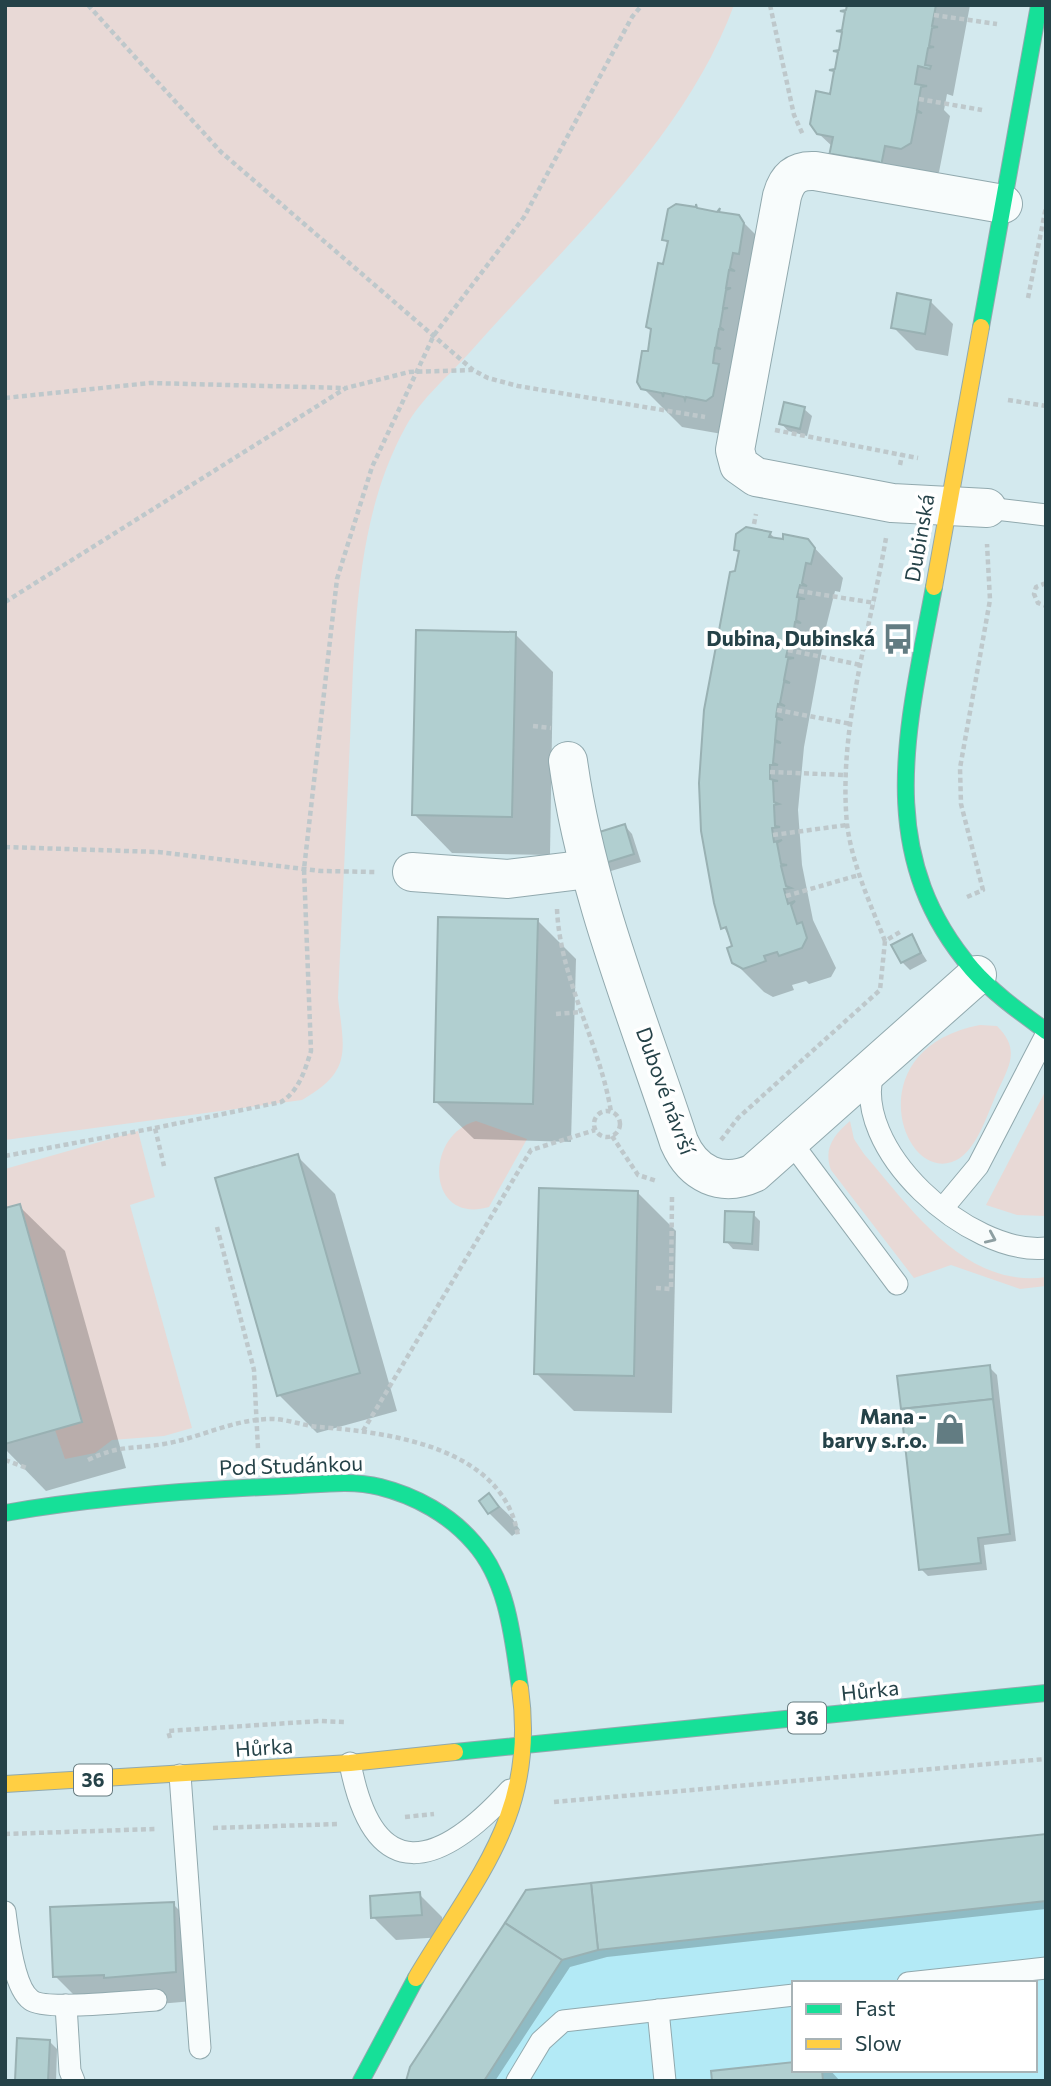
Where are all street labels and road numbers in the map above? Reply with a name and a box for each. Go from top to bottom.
street label: Dubinská [898,492,939,584]
street label: Dubové návrší [632,1023,701,1158]
street label: Pod Studánkou [218,1449,363,1480]
street label: Hůrka [840,1674,900,1705]
road number: 36 [788,1702,826,1734]
street label: Hůrka [234,1732,294,1761]
road number: 36 [74,1764,112,1796]

